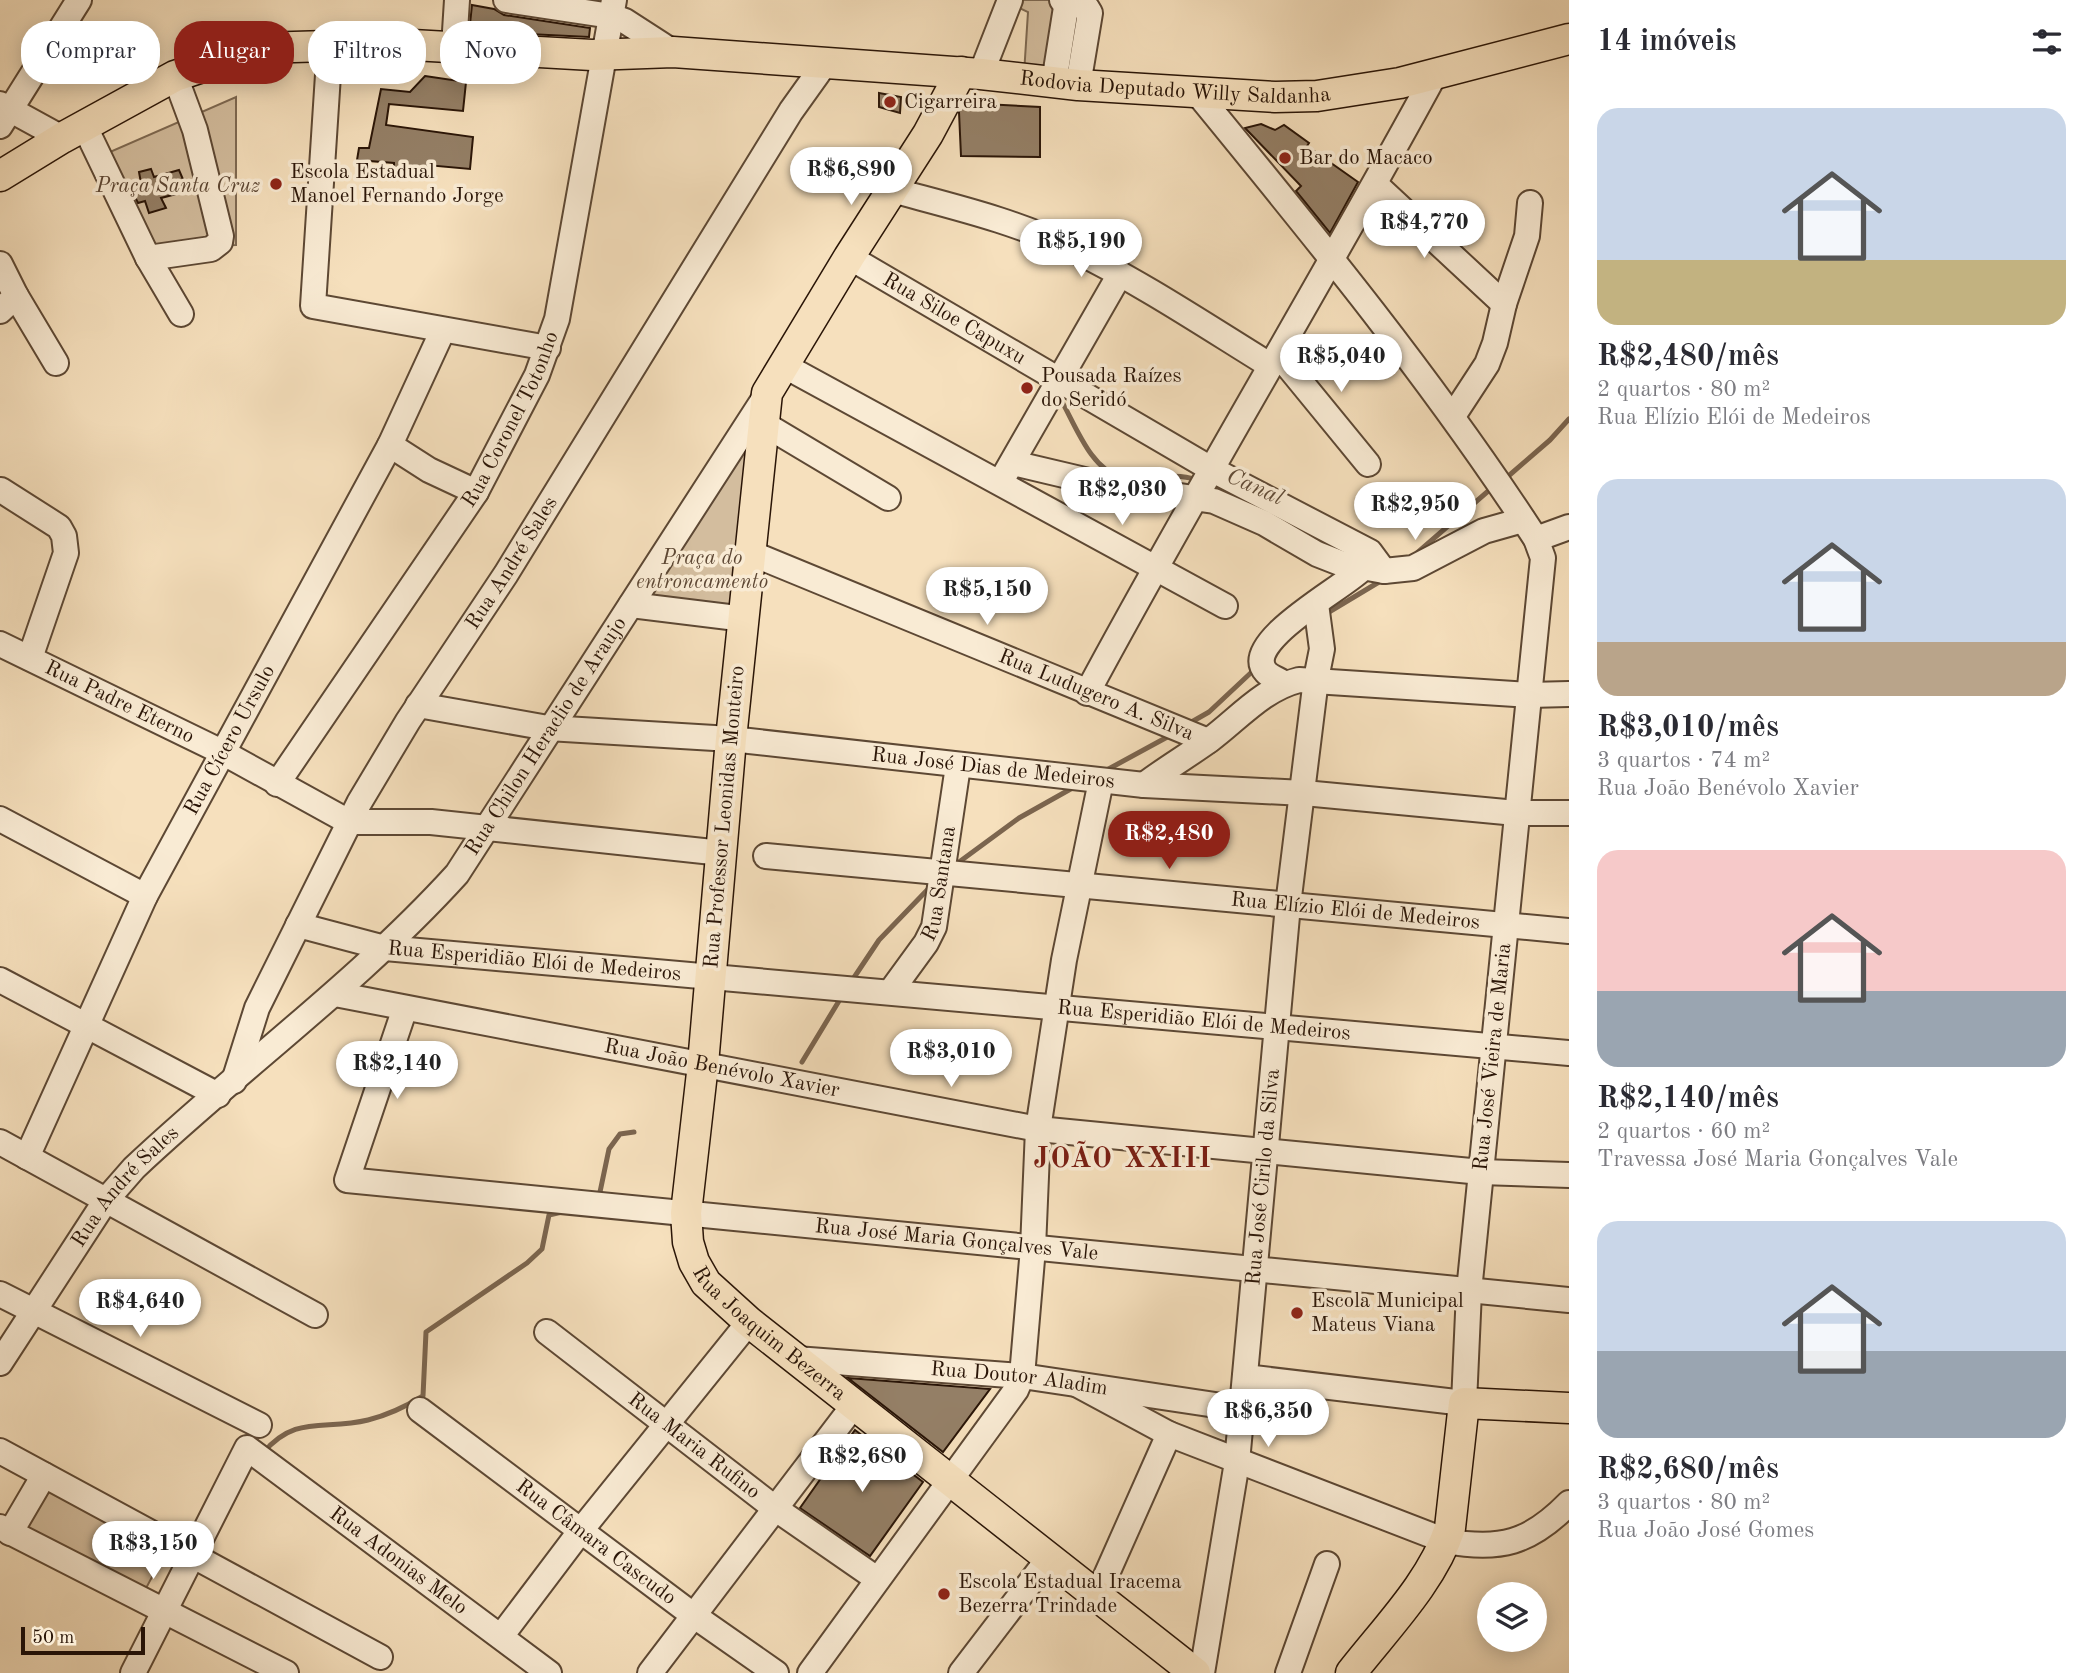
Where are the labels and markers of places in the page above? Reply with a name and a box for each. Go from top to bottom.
place label: Cigarreira [904,92,997,113]
marker: Cigarreira [882,94,898,110]
pin: R$6,890 [786,148,916,207]
place label: Bar do Macaco [1299,148,1433,169]
marker: Bar do Macaco [1277,150,1293,166]
place label: Escola Estadual Manoel Fernando Jorge [290,162,504,207]
marker: Escola Estadual Manoel Fernando Jorge [268,176,284,192]
pin: R$4,770 [1359,201,1489,260]
pin: R$5,190 [1016,219,1146,279]
pin: R$5,040 [1276,334,1406,394]
place label: Pousada Raízes do Seridó [1041,366,1182,411]
marker: Pousada Raízes do Seridó [1019,380,1035,396]
pin: R$2,030 [1057,468,1187,527]
pin: R$2,950 [1350,482,1480,542]
pin: R$5,150 [922,568,1052,627]
pin: R$2,480 [1104,812,1234,871]
pin: R$3,010 [886,1030,1016,1089]
pin: R$2,140 [332,1042,462,1101]
pin: R$4,640 [75,1280,205,1339]
place label: Escola Municipal Mateus Viana [1311,1291,1464,1336]
marker: Escola Municipal Mateus Viana [1289,1305,1305,1321]
pin: R$6,350 [1203,1390,1333,1449]
pin: R$2,680 [797,1434,927,1494]
pin: R$3,150 [88,1522,218,1581]
place label: Escola Estadual Iracema Bezerra Trindade [958,1572,1182,1617]
marker: Escola Estadual Iracema Bezerra Trindade [936,1586,952,1602]

